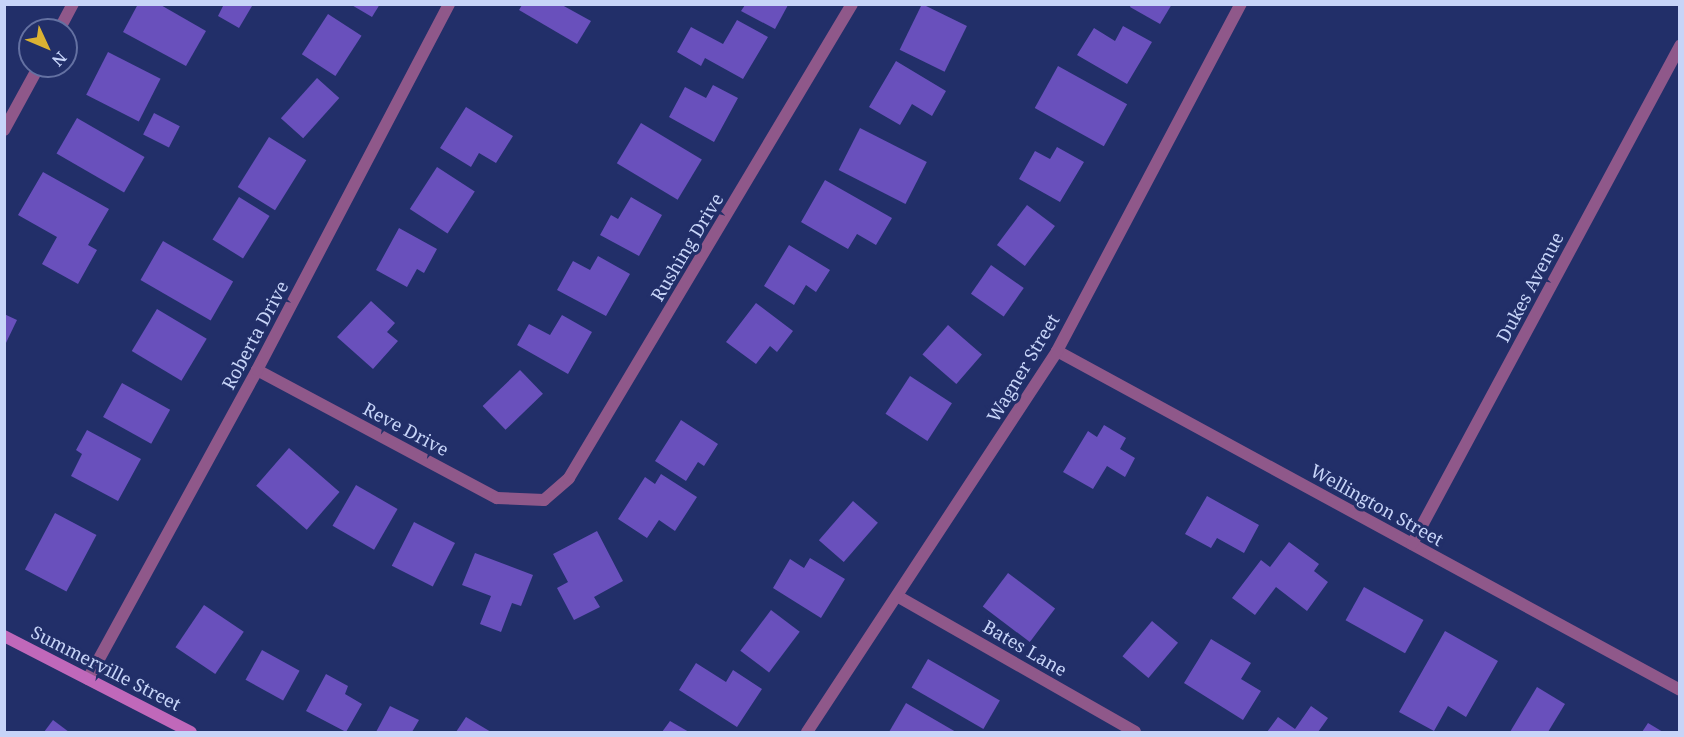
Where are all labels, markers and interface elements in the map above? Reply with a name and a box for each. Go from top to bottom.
north arrow [18,18,78,78]
text: N [47,47,72,71]
street label: Rushing Drive [646,189,728,305]
street label: Dukes Avenue [1492,228,1568,346]
street label: Roberta Drive [217,277,293,393]
street label: Wagner Street [982,310,1064,426]
street label: Reve Drive [360,398,452,460]
street label: Wellington Street [1307,459,1447,551]
street label: Bates Lane [979,615,1071,681]
street label: Summerville Street [27,621,185,715]

